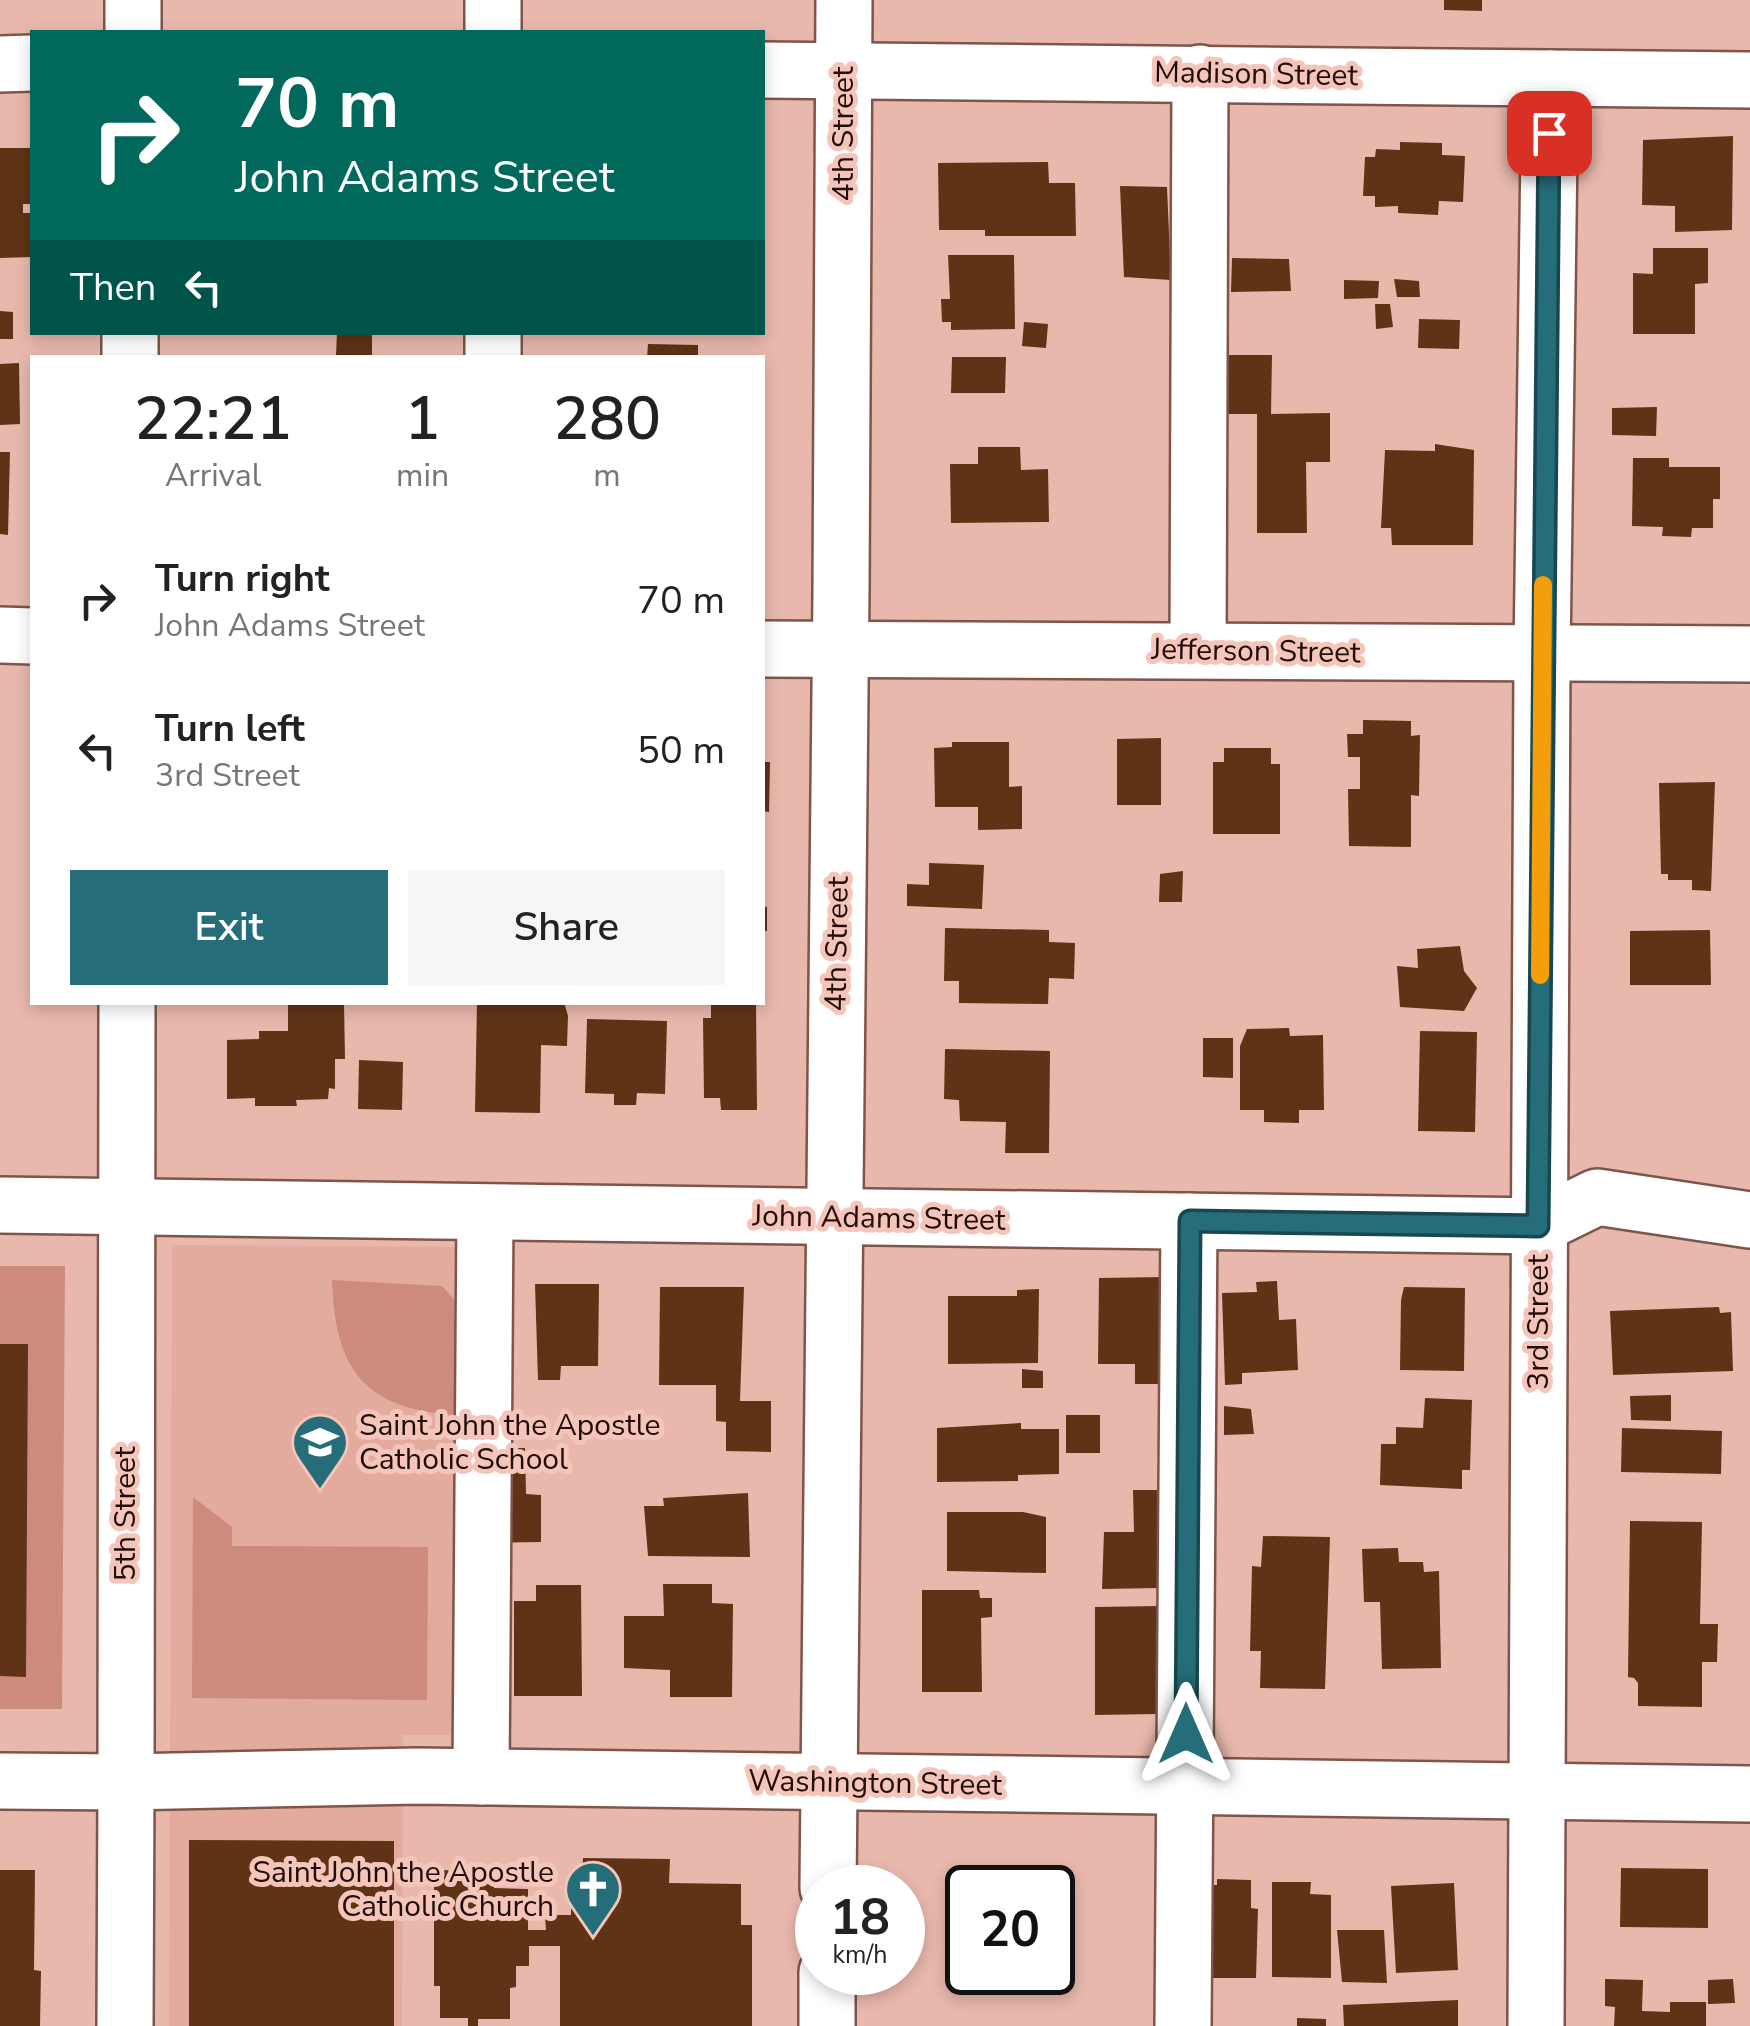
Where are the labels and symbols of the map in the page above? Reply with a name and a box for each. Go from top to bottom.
street label: Madison Street [1154,52,1359,96]
street label: 4th Street [823,66,864,202]
pin [1507,91,1592,176]
street label: Jefferson Street [1150,629,1361,673]
street label: 4th Street [815,876,859,1012]
street label: John Adams Street [751,1195,1006,1241]
street label: 3rd Street [1518,1254,1559,1390]
place label: Saint John the Apostle Catholic School [359,1405,660,1480]
school or university icon: Saint John the Apostle Catholic School [290,1412,350,1491]
street label: 5th Street [105,1446,146,1582]
position arrow [1134,1682,1238,1786]
street label: Washington Street [748,1760,1003,1806]
place label: Saint John the Apostle Catholic Church [253,1852,554,1927]
church icon: Saint John the Apostle Catholic Church [563,1859,623,1938]
speed limit sign: 20 [945,1865,1075,1995]

